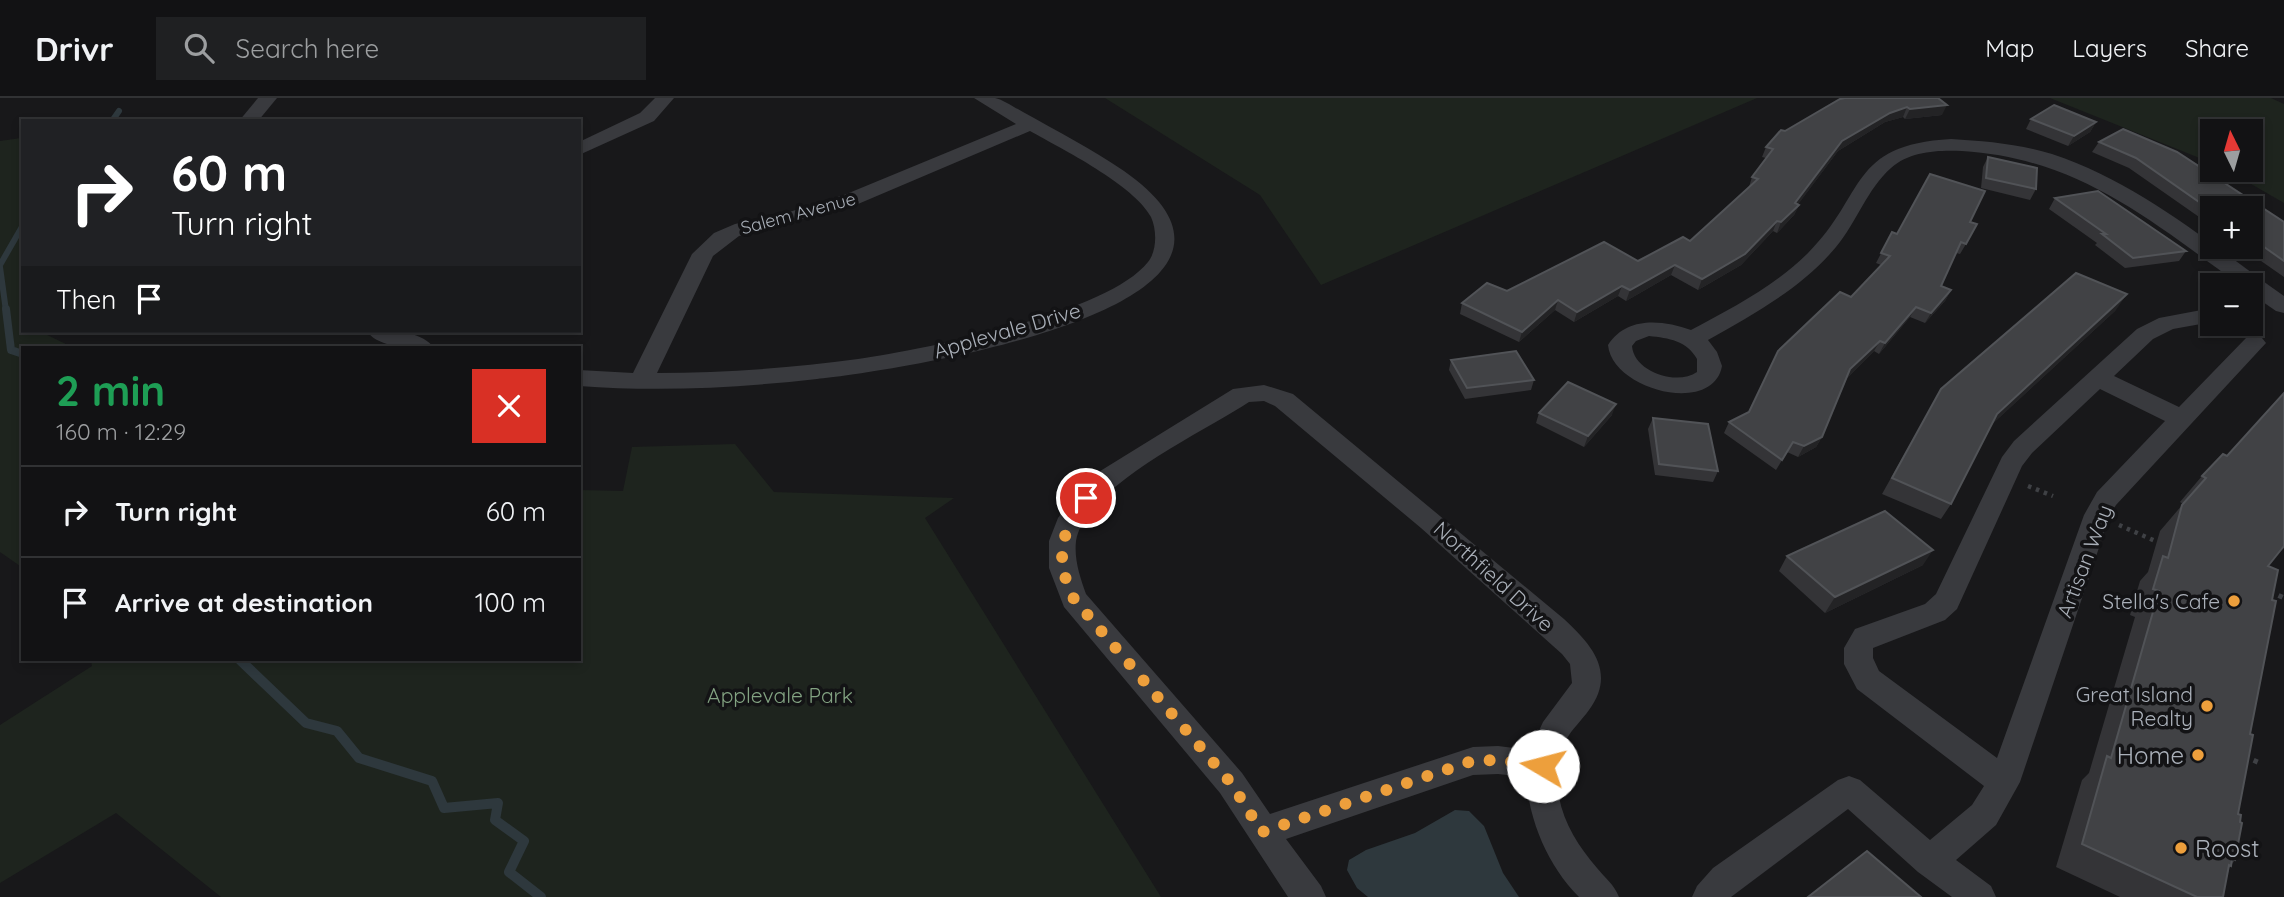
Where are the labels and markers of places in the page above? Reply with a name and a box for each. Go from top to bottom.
pin [1056,468,1116,528]
place label: Stella's Cafe [2102,588,2220,614]
marker: Stella's Cafe [2226,593,2242,609]
place label: Great Island Realty [2076,681,2193,731]
marker: Great Island Realty [2199,698,2215,714]
place label: Home [2117,740,2184,770]
marker: Home [2190,747,2206,763]
place label: Roost [2195,833,2259,863]
marker: Roost [2173,840,2189,856]

